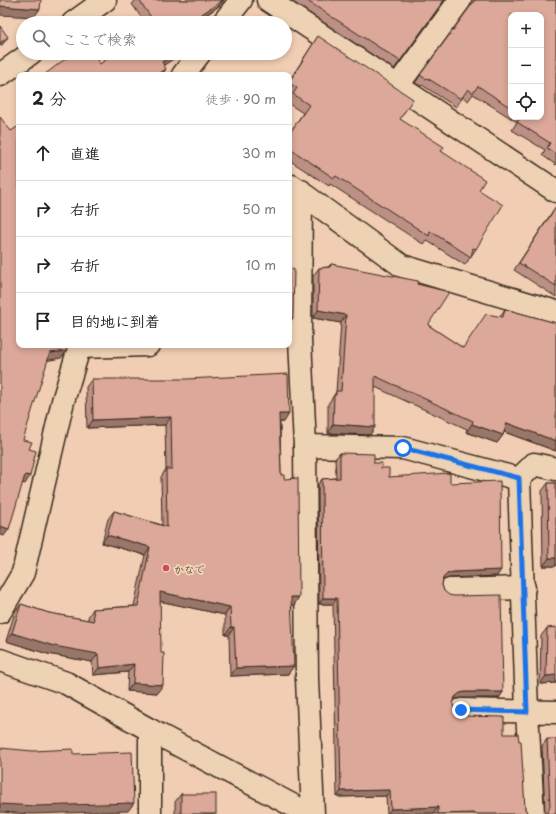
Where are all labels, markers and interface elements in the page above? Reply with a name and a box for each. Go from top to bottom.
map controls [508,12,544,120]
button: + [508,12,544,48]
search box [16,16,292,60]
icon: search [30,27,52,49]
text: ここで検索 [62,27,137,50]
button: − [508,48,544,84]
button: locate [508,84,544,120]
text: 2 分 [32,85,66,111]
text: 徒歩 · 90 m [205,89,276,108]
text: 直進 [70,141,100,164]
icon: ahead [32,142,54,164]
text: 30 m [242,143,276,162]
text: 右折 [70,197,100,220]
icon: right [32,198,54,220]
text: 50 m [242,199,276,218]
text: 右折 [70,253,100,276]
icon: right [32,254,54,276]
text: 10 m [246,255,276,274]
text: 目的地に到着 [70,309,160,332]
icon: arrive [32,310,54,332]
route start [394,439,412,457]
place label: かなで [174,561,204,576]
marker: かなで [161,563,171,573]
route end [452,701,470,719]

